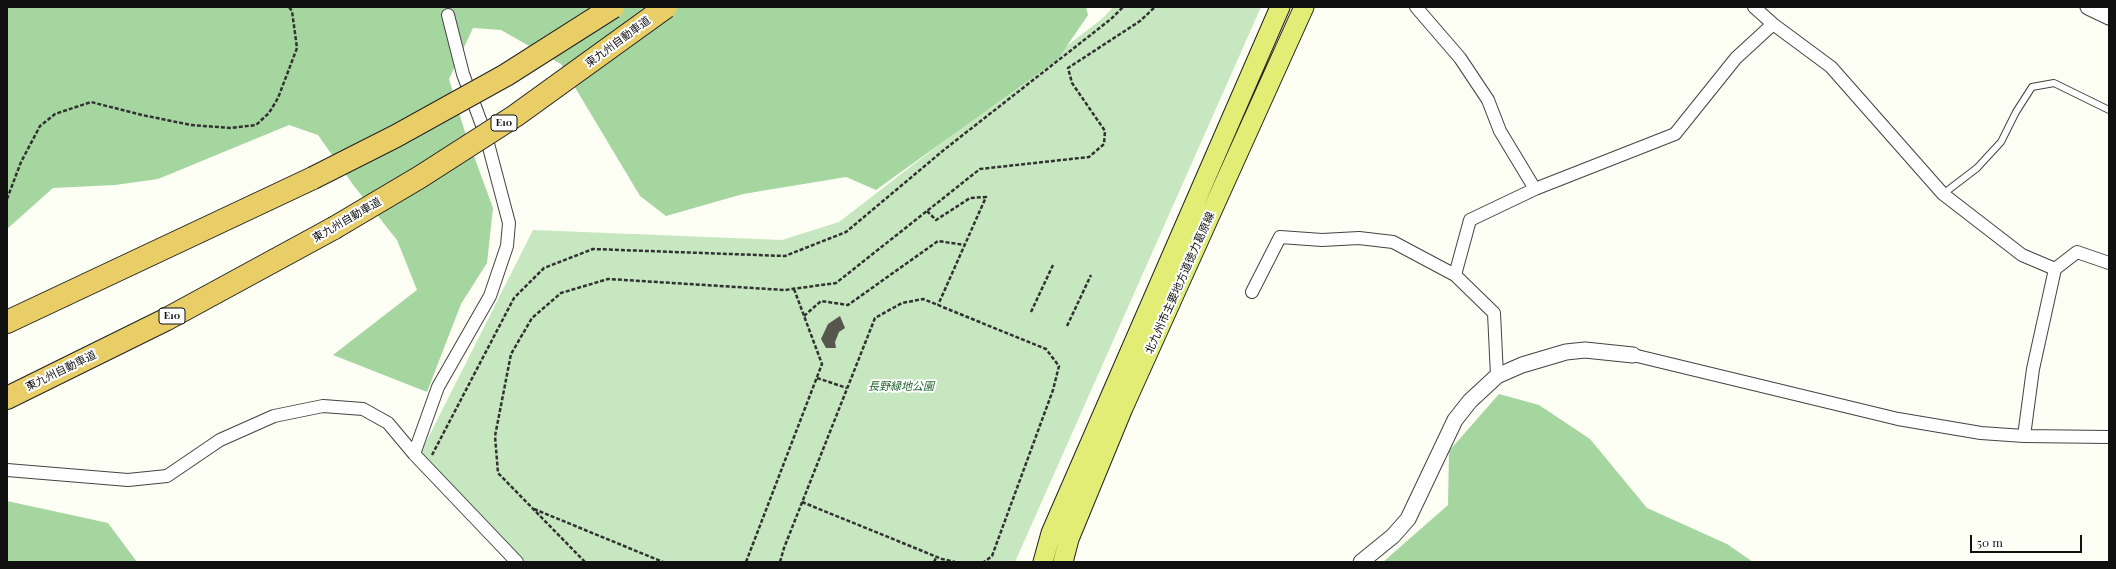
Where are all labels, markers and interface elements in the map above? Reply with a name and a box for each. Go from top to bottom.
street label: 東九州自動車道 [583,14,653,70]
road number: E10 [491,115,517,131]
street label: 東九州自動車道 [310,195,384,245]
street label: 北九州市主要地方道徳力葛原線 [1143,210,1217,356]
road number: E10 [159,308,185,324]
street label: 東九州自動車道 [24,348,98,394]
park label: 長野緑地公園 [868,380,934,394]
scale bar [1972,527,2084,553]
text: 50 m [1977,534,2003,550]

